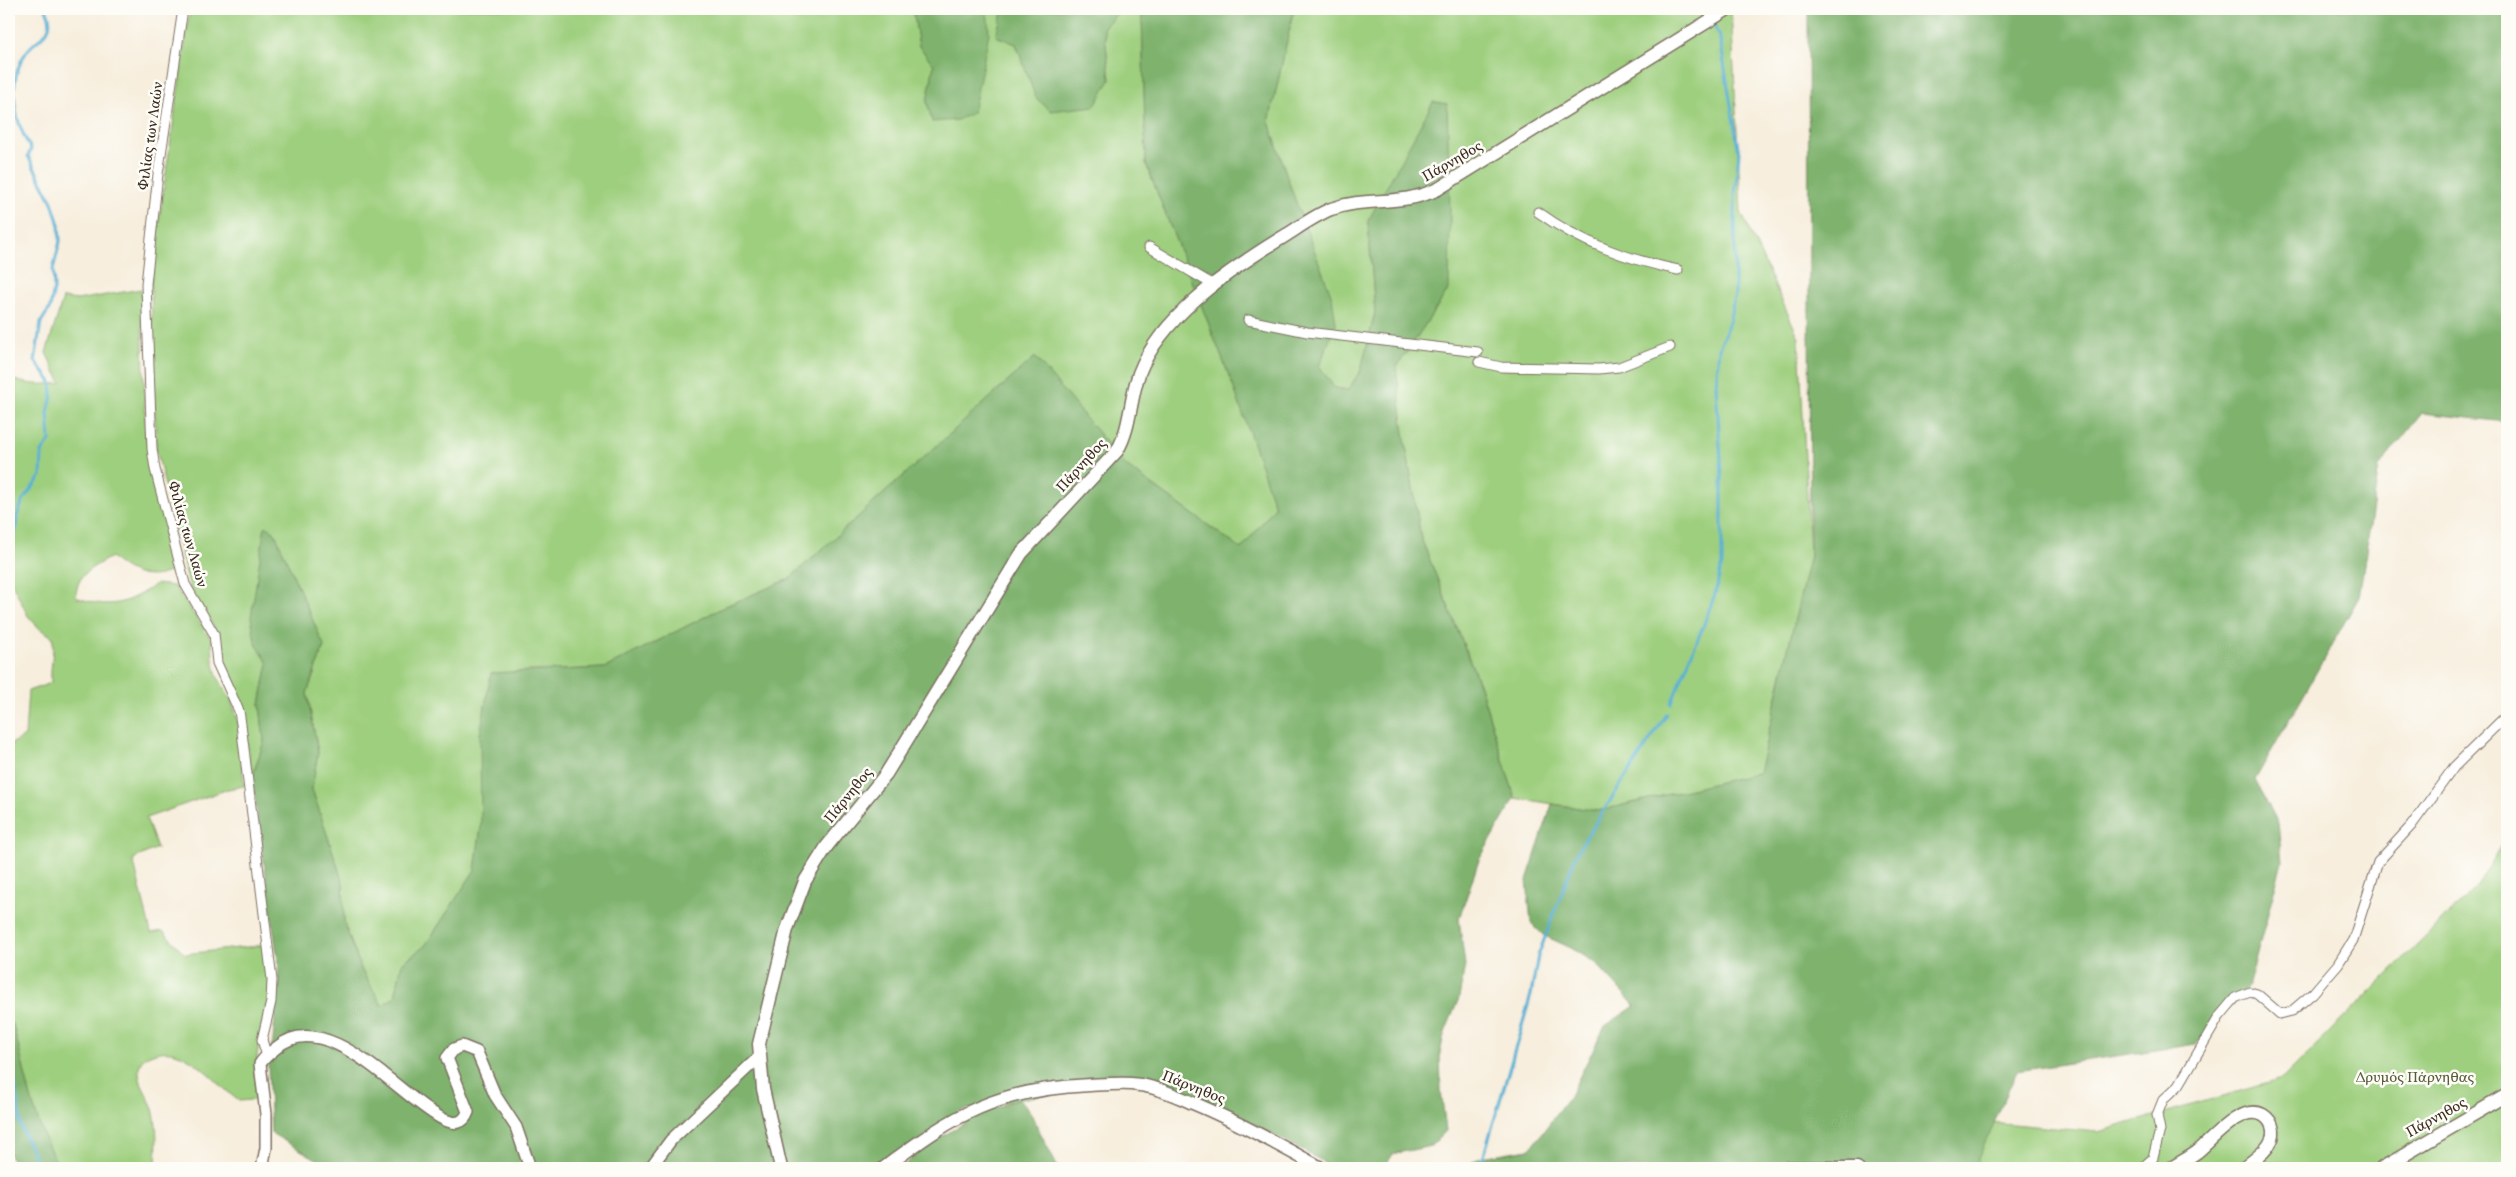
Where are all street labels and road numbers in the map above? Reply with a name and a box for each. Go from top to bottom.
street label: Φιλίας των Λαών [133,81,169,192]
street label: Πάρνηθος [1419,136,1487,188]
street label: Πάρνηθος [1052,434,1112,498]
street label: Φιλίας των Λαών [161,479,212,590]
street label: Πάρνηθος [820,763,878,828]
street label: Πάρνηθος [1159,1066,1228,1111]
street label: Πάρνηθος [2403,1093,2471,1144]

